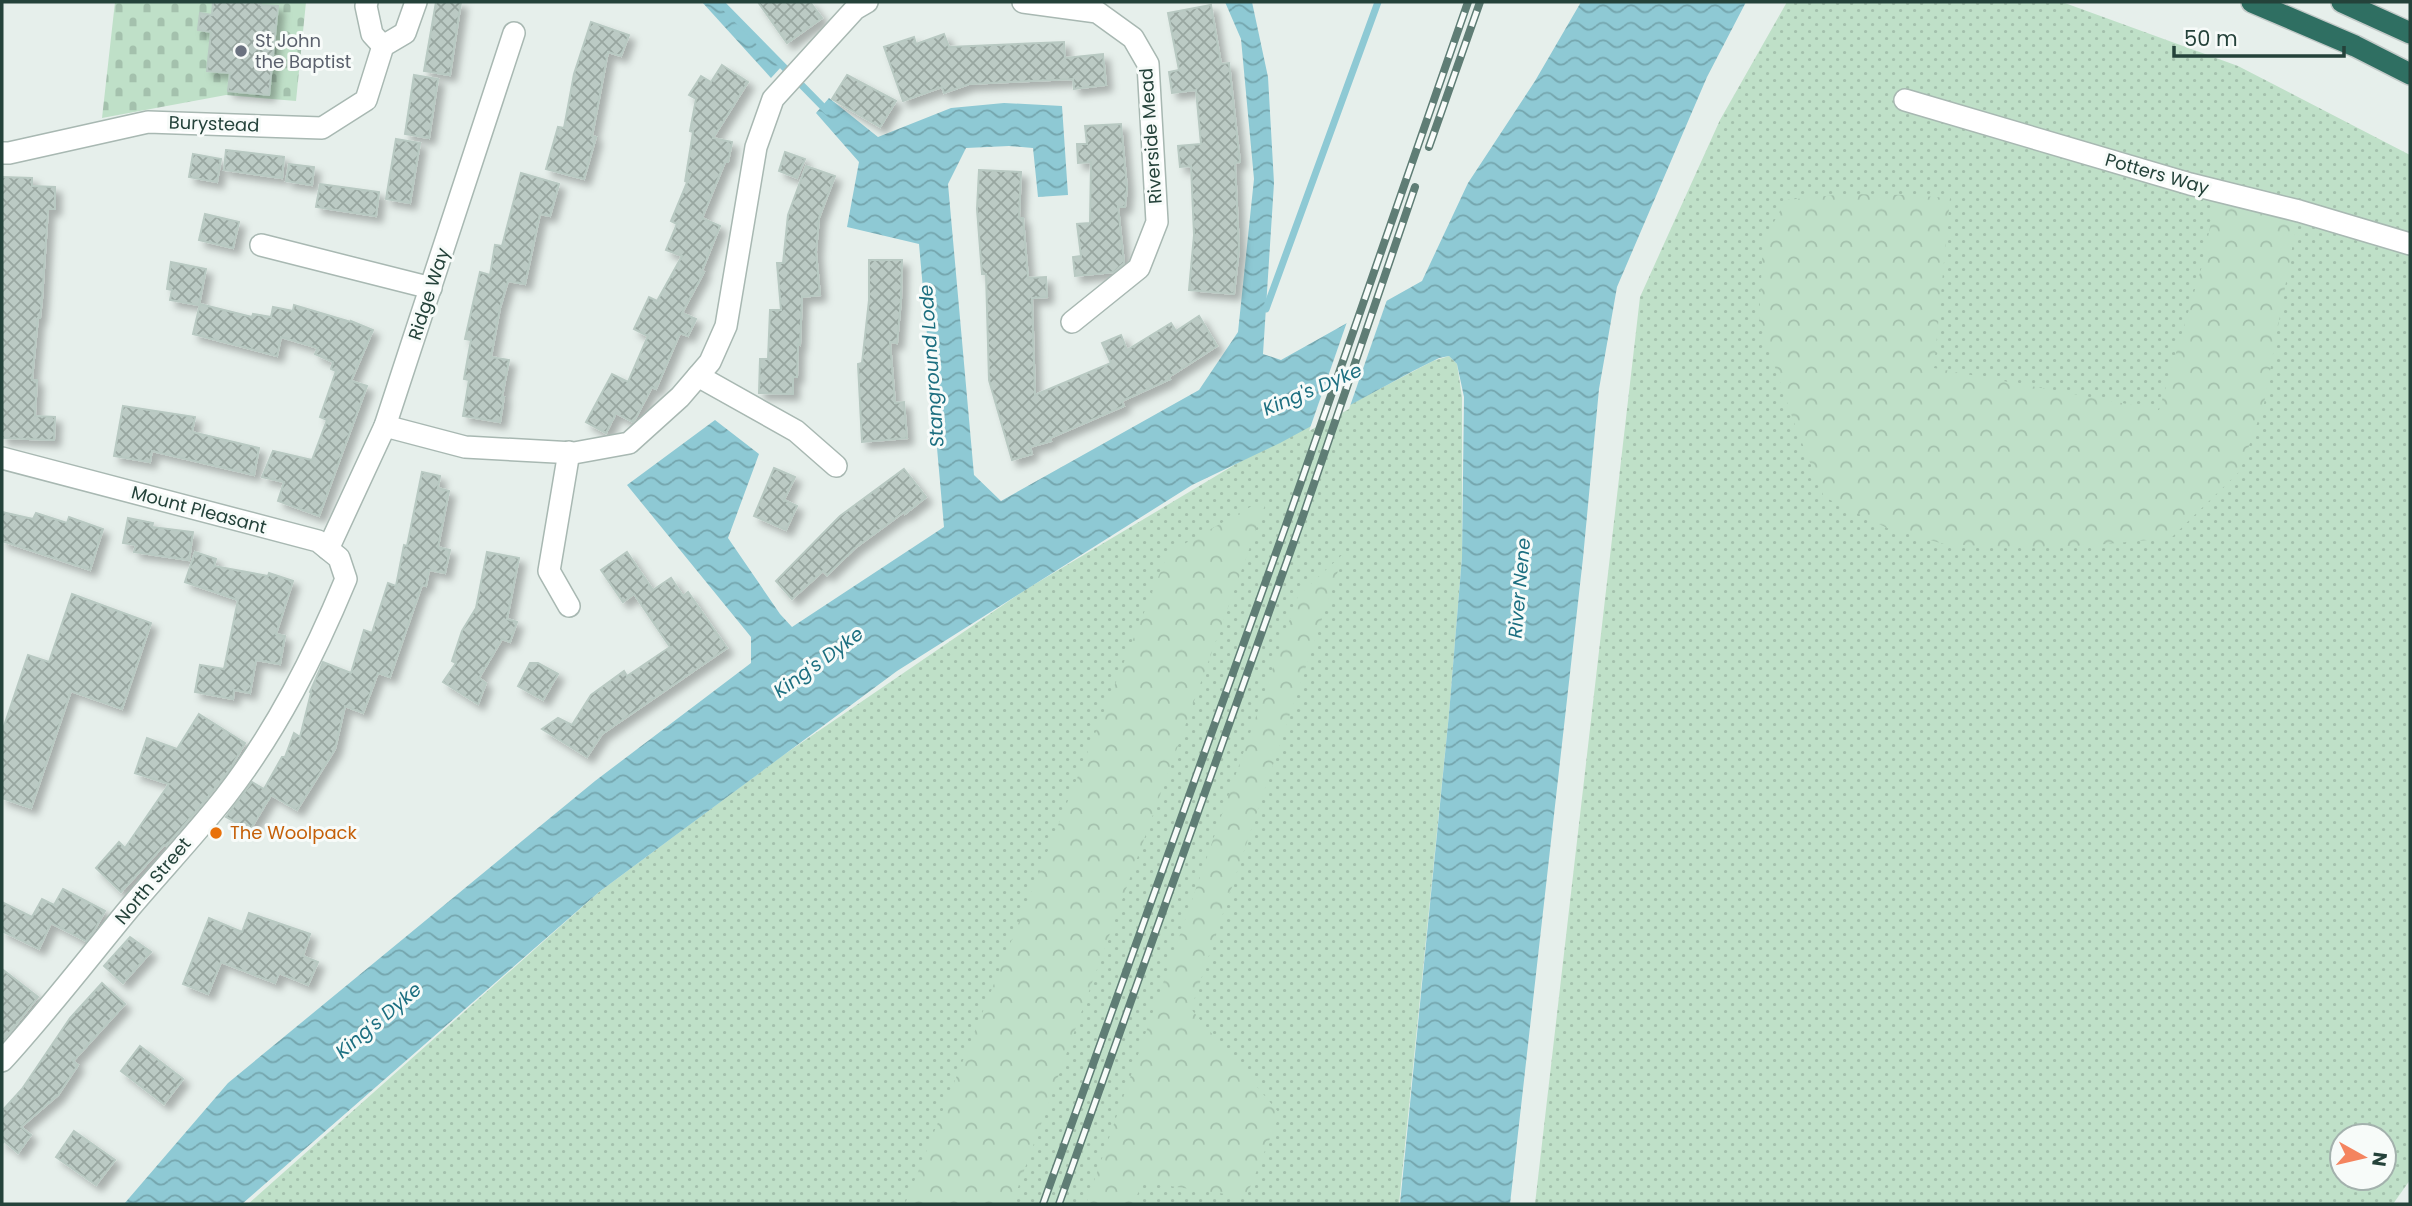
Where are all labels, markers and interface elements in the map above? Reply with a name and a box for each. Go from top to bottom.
scale bar [2174,14,2344,58]
text: 50 m [2184,24,2238,53]
place label: St John the Baptist [255,28,351,74]
marker: St John the Baptist [233,43,249,59]
street label: Riverside Mead [1133,67,1168,205]
street label: Burystead [168,109,260,138]
street label: Potters Way [2102,147,2212,200]
street label: Ridge Way [402,245,455,343]
water label: Stanground Lode [912,284,951,448]
water label: King's Dyke [1258,356,1366,422]
street label: Mount Pleasant [129,479,270,540]
water label: River Nene [1502,537,1537,639]
water label: King's Dyke [768,620,869,704]
place label: The Woolpack [230,820,358,845]
marker: The Woolpack [208,825,224,841]
street label: North Street [109,832,196,929]
water label: King's Dyke [329,976,428,1065]
north arrow [2328,1122,2398,1192]
text: N [2365,1150,2394,1168]

